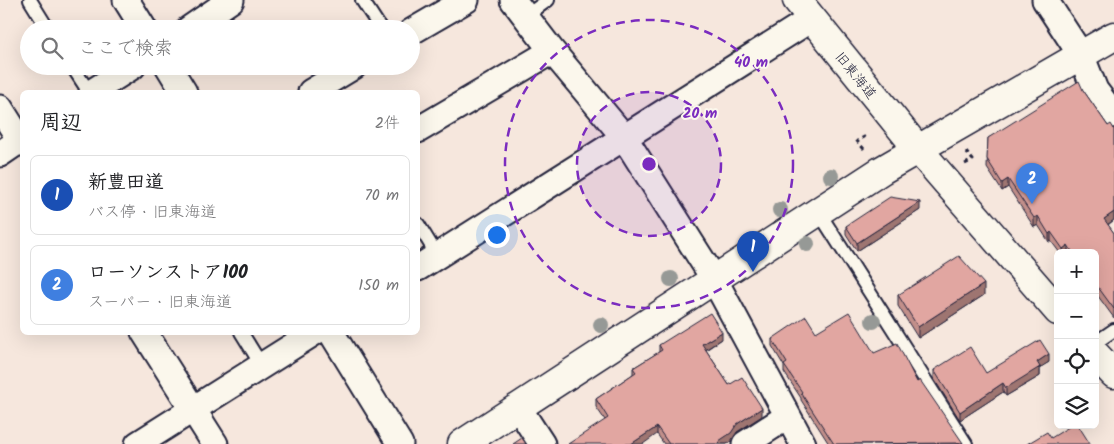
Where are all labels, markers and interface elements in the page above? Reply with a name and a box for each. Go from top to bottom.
search box [20,20,420,75]
icon: search [38,34,66,62]
text: ここで検索 [78,34,173,64]
street label: 旧東海道 [829,47,881,104]
text: 40 m [734,51,768,75]
text: 20 m [683,102,717,126]
text: 周辺 [40,107,82,140]
text: 2件 [375,111,400,136]
centre of rings [640,155,658,173]
pin: 2 [1016,163,1048,204]
text: 新豊田道 [88,168,164,198]
text: 1 [55,183,59,208]
text: 70 m [364,183,399,208]
text: バス停 · 旧東海道 [88,200,217,225]
your location [484,222,510,248]
pin: 1 [737,231,769,272]
map controls [1054,249,1099,429]
button: + [1054,249,1099,294]
text: ローソンストア100 [88,258,248,288]
text: 2 [52,273,62,298]
text: 150 m [358,273,399,298]
text: スーパー · 旧東海道 [88,290,232,315]
button: − [1054,294,1099,339]
button: locate [1054,339,1099,384]
button: layers [1054,384,1099,429]

